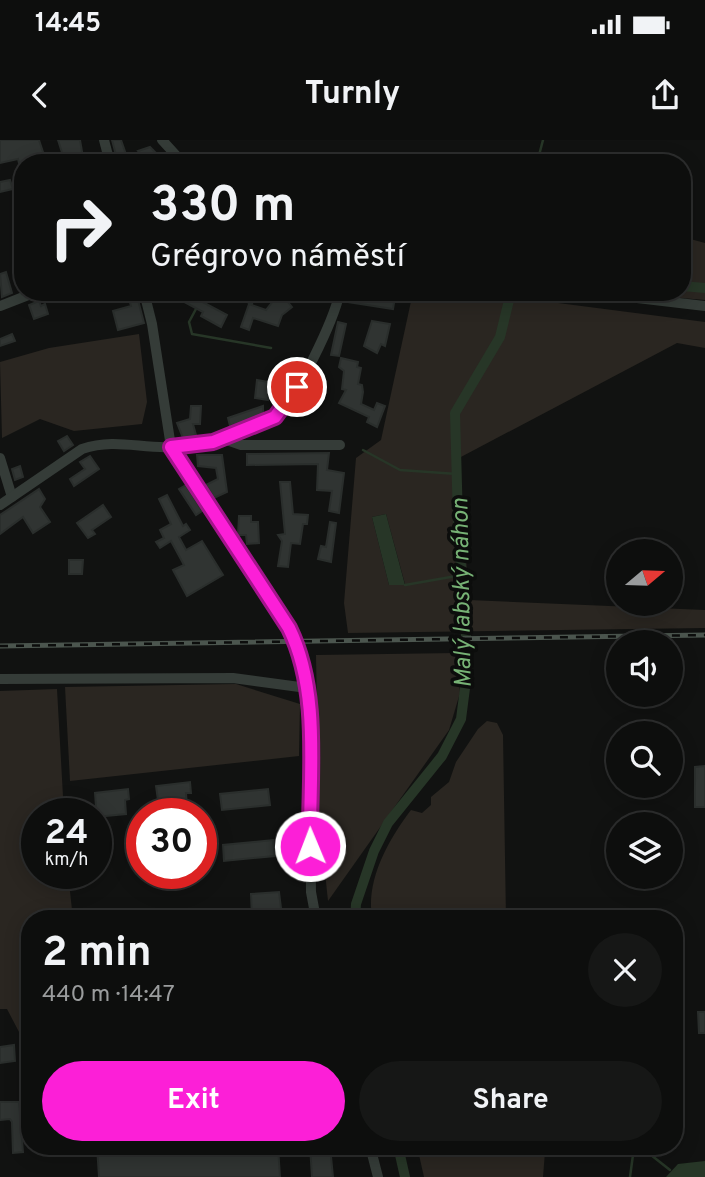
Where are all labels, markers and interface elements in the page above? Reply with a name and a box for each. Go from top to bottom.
text: 14:45 [35,8,101,41]
text: Turnly [305,75,400,115]
icon: back [21,76,59,114]
icon: share [646,76,684,114]
text: 330 m [150,177,295,239]
icon: right [35,182,126,273]
text: Grégrovo náměstí [150,238,405,278]
pin [267,357,327,417]
icon: arrive [278,368,316,406]
water label: Malý labský náhon [446,498,480,688]
north arrow [606,539,682,616]
map controls [606,539,683,889]
button: sound [606,630,683,707]
button: search [606,721,683,798]
speed limit sign: 30 [126,798,217,889]
position arrow [273,809,347,883]
text: 24 [45,812,88,856]
button: layers [606,812,683,889]
text: km/h [45,849,88,872]
text: 2 min [42,928,152,981]
button: close [588,933,662,1007]
text: 440 m · 14:47 [42,981,175,1010]
button: Exit [42,1061,345,1141]
button: Share [359,1061,662,1141]

